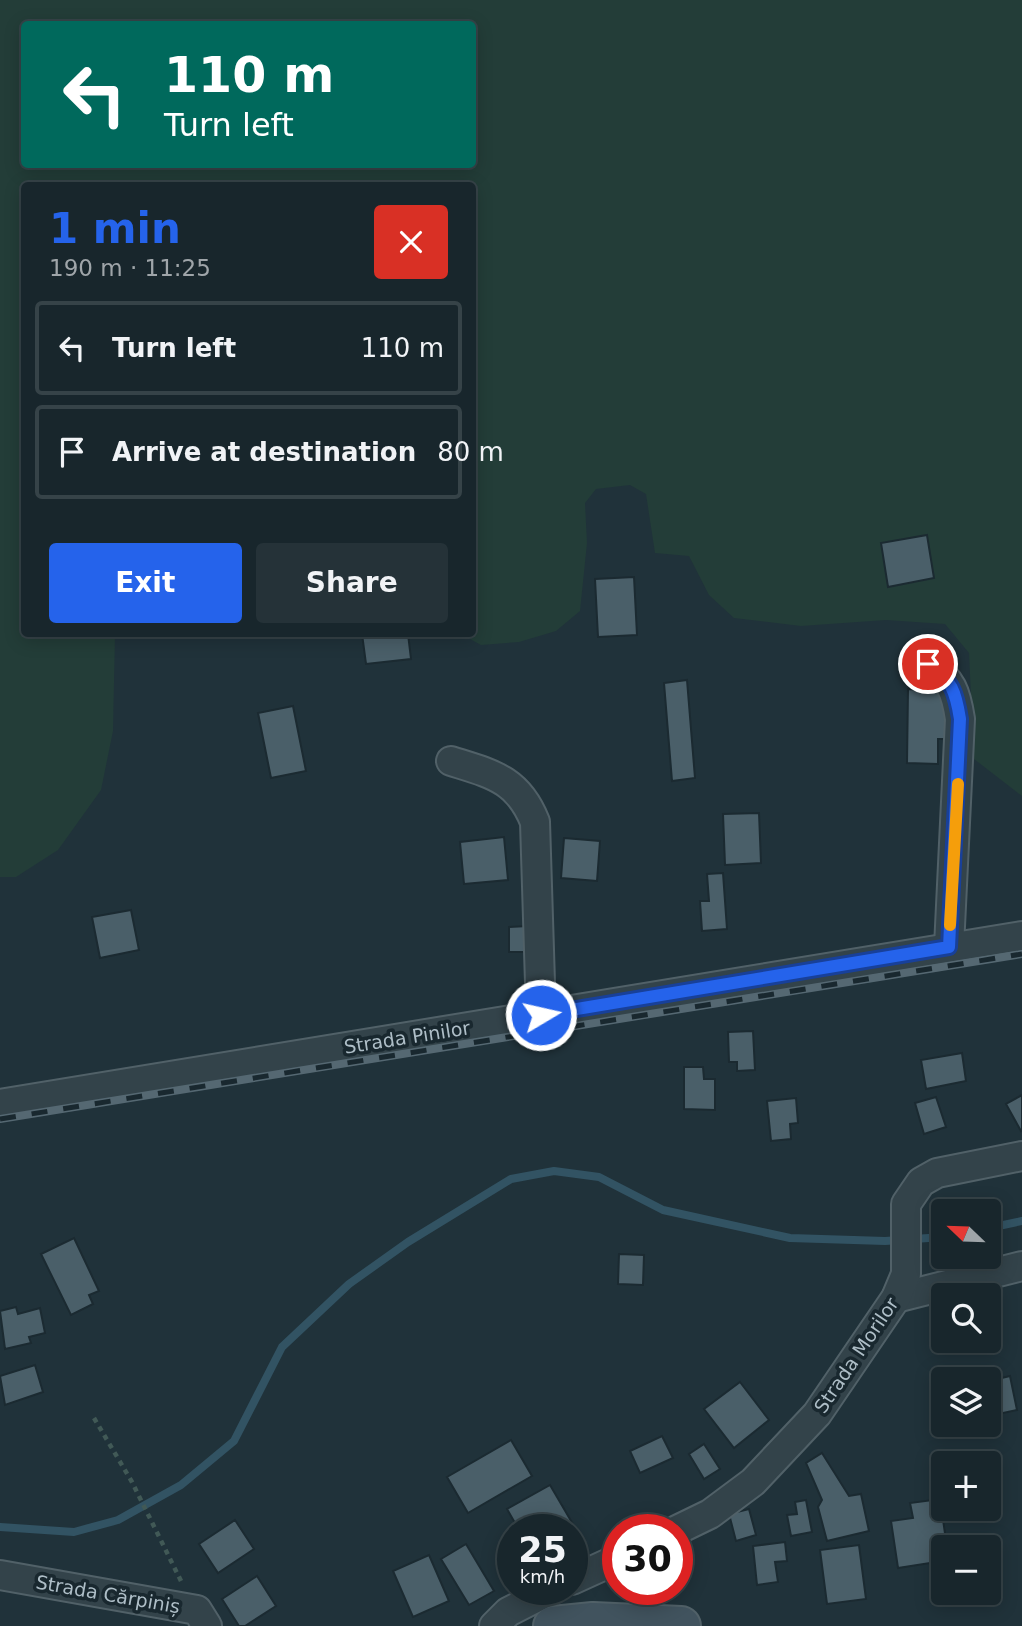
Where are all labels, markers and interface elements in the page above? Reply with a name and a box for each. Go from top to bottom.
text: 110 m [164,47,334,104]
icon: left [49,49,140,140]
text: Turn left [164,106,294,144]
text: 1 min [49,204,181,253]
button: close [374,205,448,279]
text: 190 m · 11:25 [49,255,211,281]
icon: left [53,329,91,367]
text: Turn left [112,333,236,363]
text: 110 m [361,333,444,363]
icon: arrive [53,433,91,471]
text: Arrive at destination [112,437,416,467]
text: 80 m [437,437,504,467]
button: Exit [49,543,242,623]
button: Share [256,543,448,623]
pin [898,634,958,694]
icon: arrive [909,645,947,683]
position arrow [504,978,578,1052]
street label: Strada Pinilor [343,1016,472,1058]
north arrow [931,1199,1001,1269]
map controls [931,1199,1001,1605]
button: search [931,1283,1001,1353]
street label: Strada Morilor [809,1293,903,1417]
button: layers [931,1367,1001,1437]
button: + [931,1451,1001,1521]
speed limit sign: 30 [602,1514,693,1605]
text: 25 [518,1530,567,1570]
button: − [931,1535,1001,1605]
text: km/h [520,1566,565,1587]
street label: Strada Cărpiniș [34,1570,182,1618]

